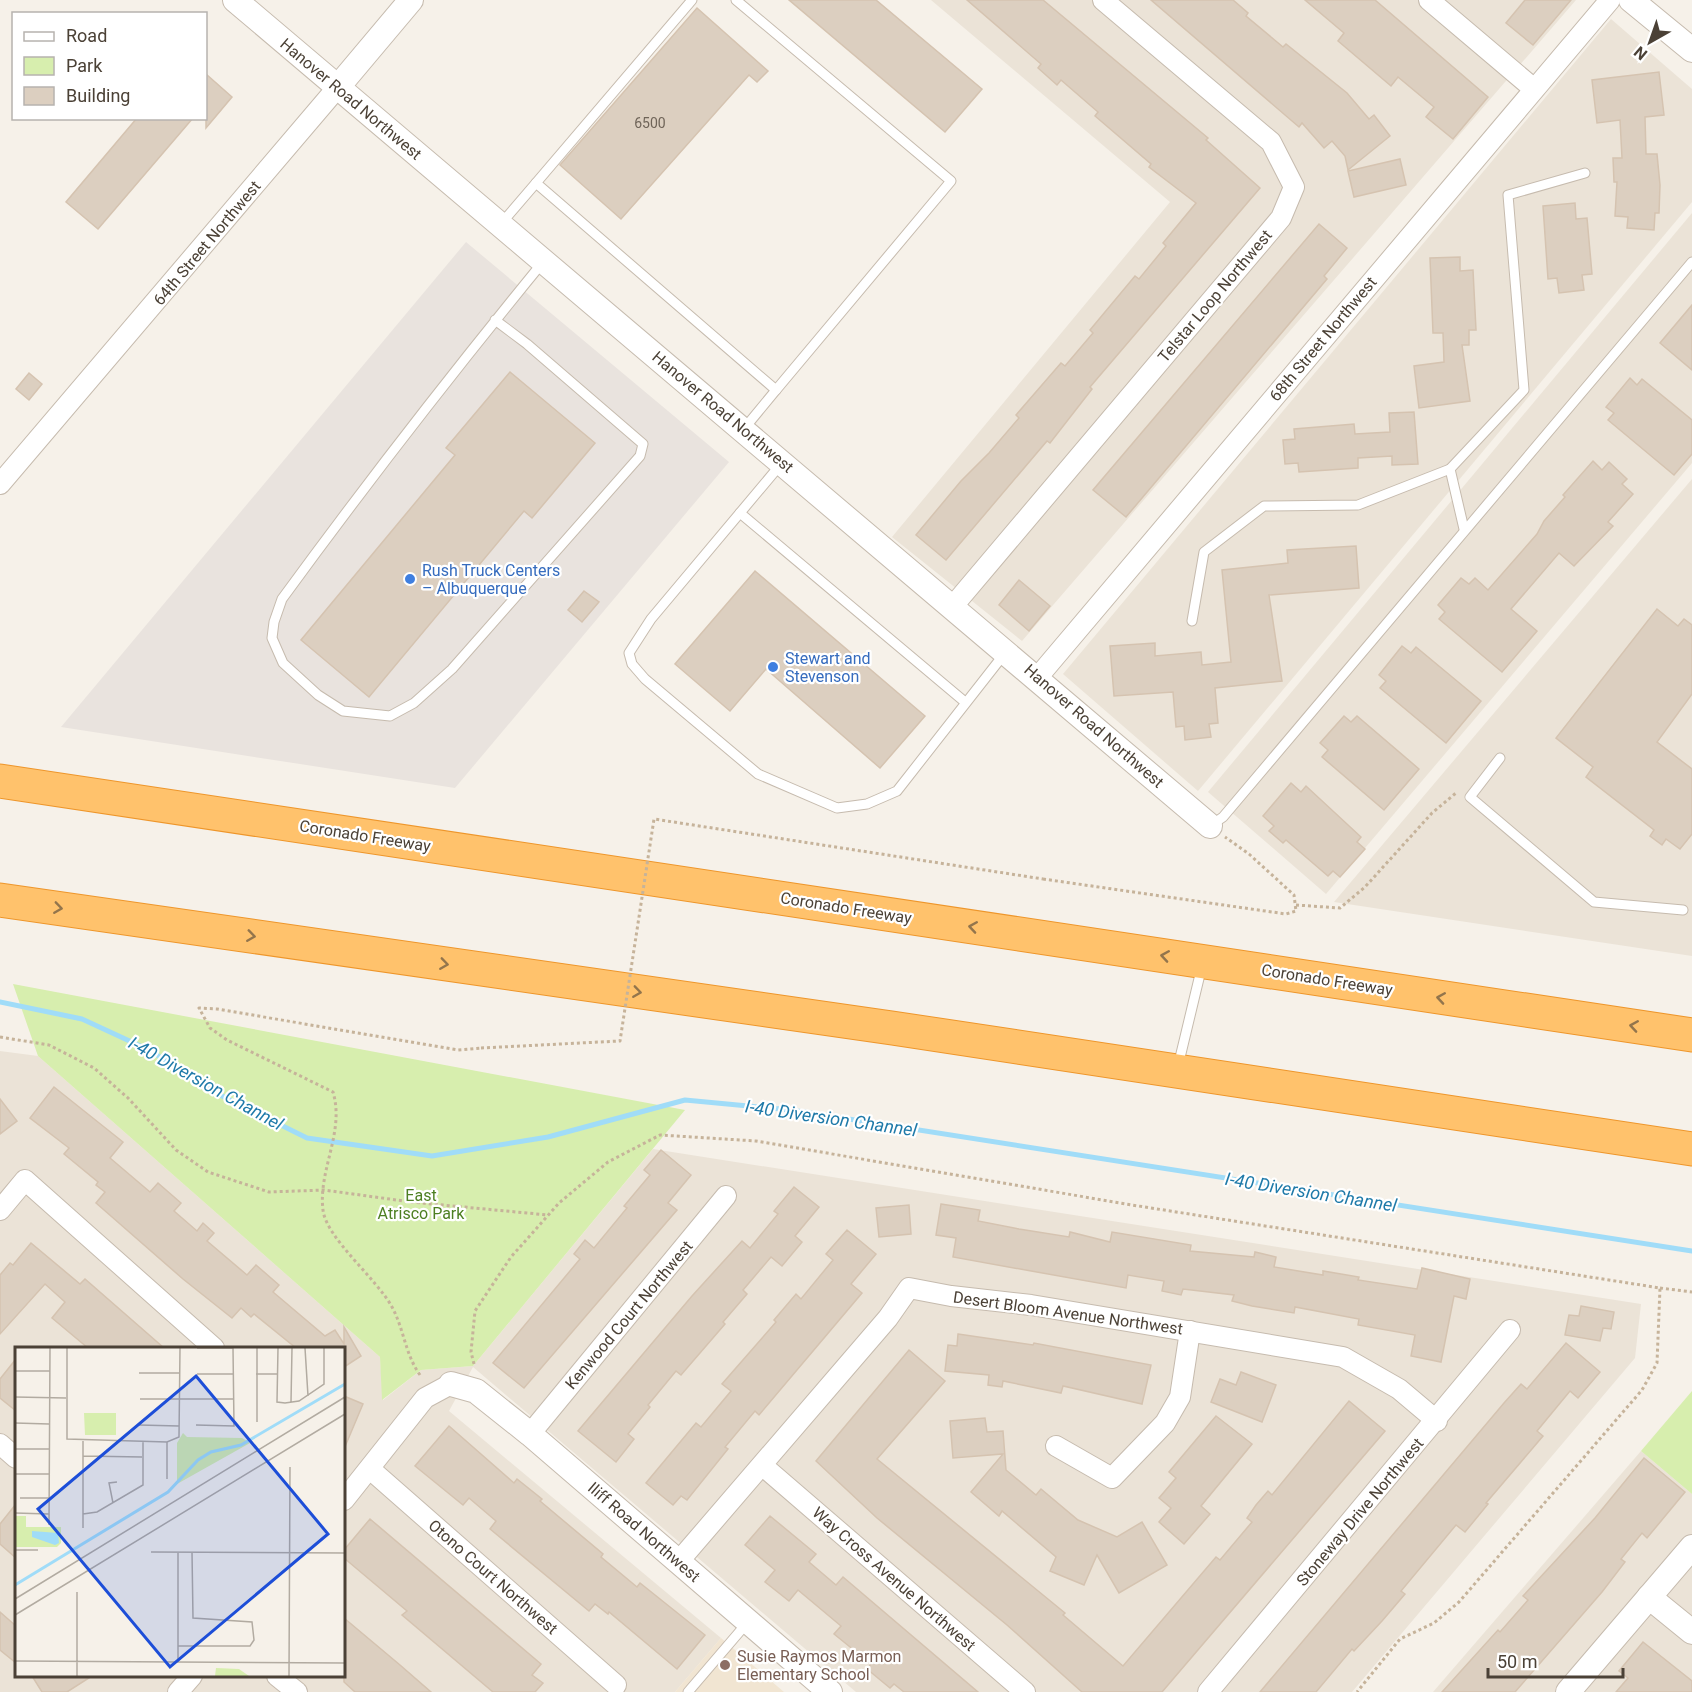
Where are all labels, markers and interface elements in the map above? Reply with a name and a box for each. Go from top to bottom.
legend [12,12,207,120]
north arrow [1620,12,1680,72]
text: Road [66,25,107,46]
street label: Hanover Road Northwest [277,34,425,164]
text: N [1630,42,1651,64]
text: Park [66,55,103,76]
text: Building [66,85,130,106]
house number: 6500 [634,115,666,131]
street label: 64th Street Northwest [149,177,265,309]
street label: Telstar Loop Northwest [1154,226,1276,366]
street label: 68th Street Northwest [1265,273,1381,405]
street label: Hanover Road Northwest [649,347,797,477]
place label: Rush Truck Centers – Albuquerque [422,561,560,598]
marker: Rush Truck Centers – Albuquerque [403,572,417,586]
place label: Stewart and Stevenson [785,649,871,686]
marker: Stewart and Stevenson [766,660,780,674]
street label: Hanover Road Northwest [1020,660,1168,792]
street label: Coronado Freeway [298,816,432,856]
street label: Coronado Freeway [779,888,913,928]
one-way arrow [53,902,63,914]
one-way arrow [968,922,977,934]
one-way arrow [246,930,256,942]
one-way arrow [1161,950,1171,963]
one-way arrow [439,957,449,969]
street label: Coronado Freeway [1260,960,1394,1000]
one-way arrow [632,985,642,997]
one-way arrow [1437,992,1446,1004]
one-way arrow [1630,1021,1639,1033]
water label: I-40 Diversion Channel [125,1032,288,1135]
water label: I-40 Diversion Channel [744,1096,919,1141]
water label: I-40 Diversion Channel [1224,1168,1399,1216]
park label: East Atrisco Park [378,1186,465,1223]
street label: Kenwood Court Northwest [561,1237,697,1393]
street label: Desert Bloom Avenue Northwest [952,1287,1184,1339]
inset map [15,1347,345,1677]
street label: Stoneway Drive Northwest [1292,1434,1428,1590]
street label: Iliff Road Northwest [584,1478,704,1586]
street label: Way Cross Avenue Northwest [809,1503,979,1655]
street label: Otono Court Northwest [425,1516,561,1638]
scale bar [1488,1641,1623,1679]
place label: Susie Raymos Marmon Elementary School [737,1647,901,1684]
text: 50 m [1497,1651,1537,1672]
marker: Susie Raymos Marmon Elementary School [718,1658,732,1672]

